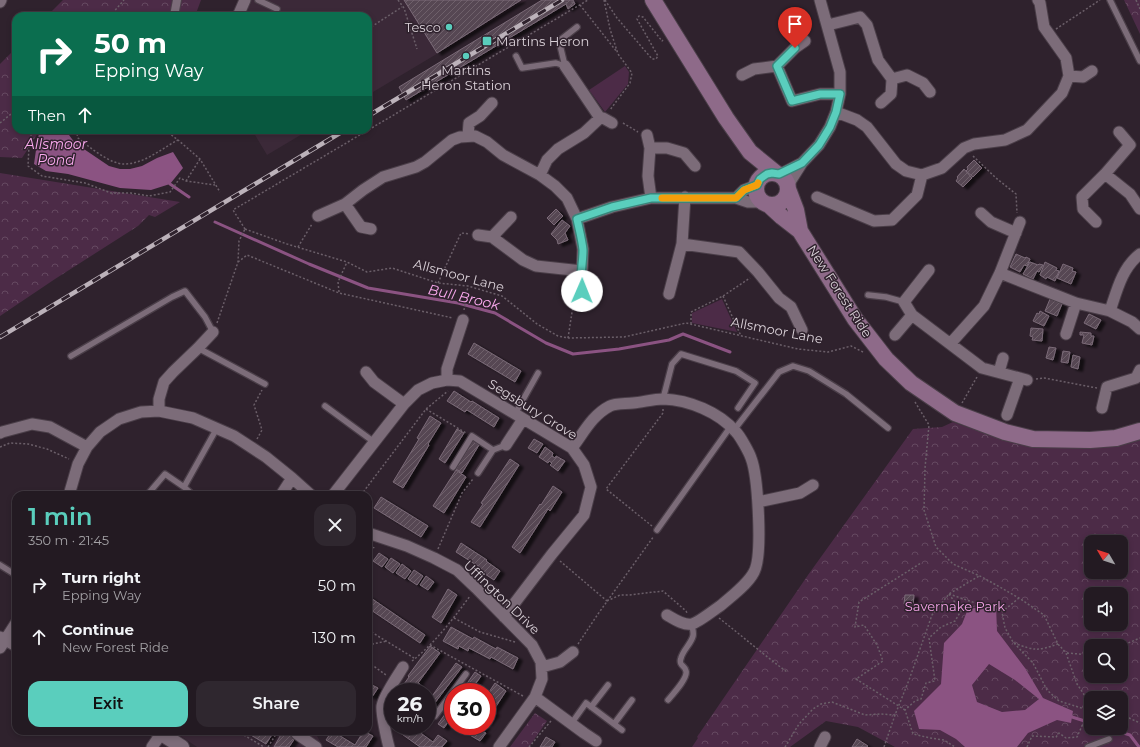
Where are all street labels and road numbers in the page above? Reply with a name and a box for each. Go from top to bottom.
street label: New Forest Ride [804,242,876,340]
street label: Allsmoor Lane [412,255,506,295]
street label: Allsmoor Lane [730,313,824,347]
street label: Segsbury Grove [486,375,581,443]
street label: Uffington Drive [461,557,544,637]

